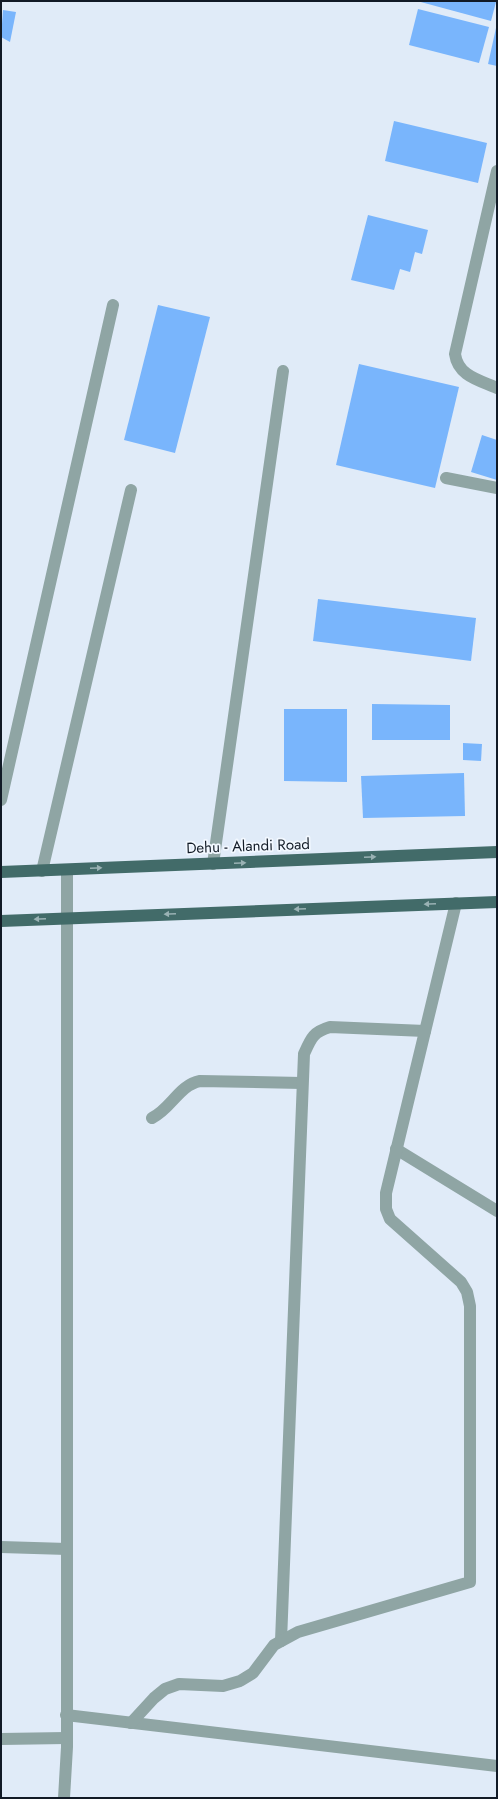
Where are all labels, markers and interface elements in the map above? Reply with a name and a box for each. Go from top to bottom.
street label: Dehu - Alandi Road [186,833,310,859]
one-way arrow [364,854,376,861]
one-way arrow [234,859,246,866]
one-way arrow [90,865,102,872]
one-way arrow [423,901,436,907]
one-way arrow [293,906,306,912]
one-way arrow [163,911,176,917]
one-way arrow [34,916,46,923]

